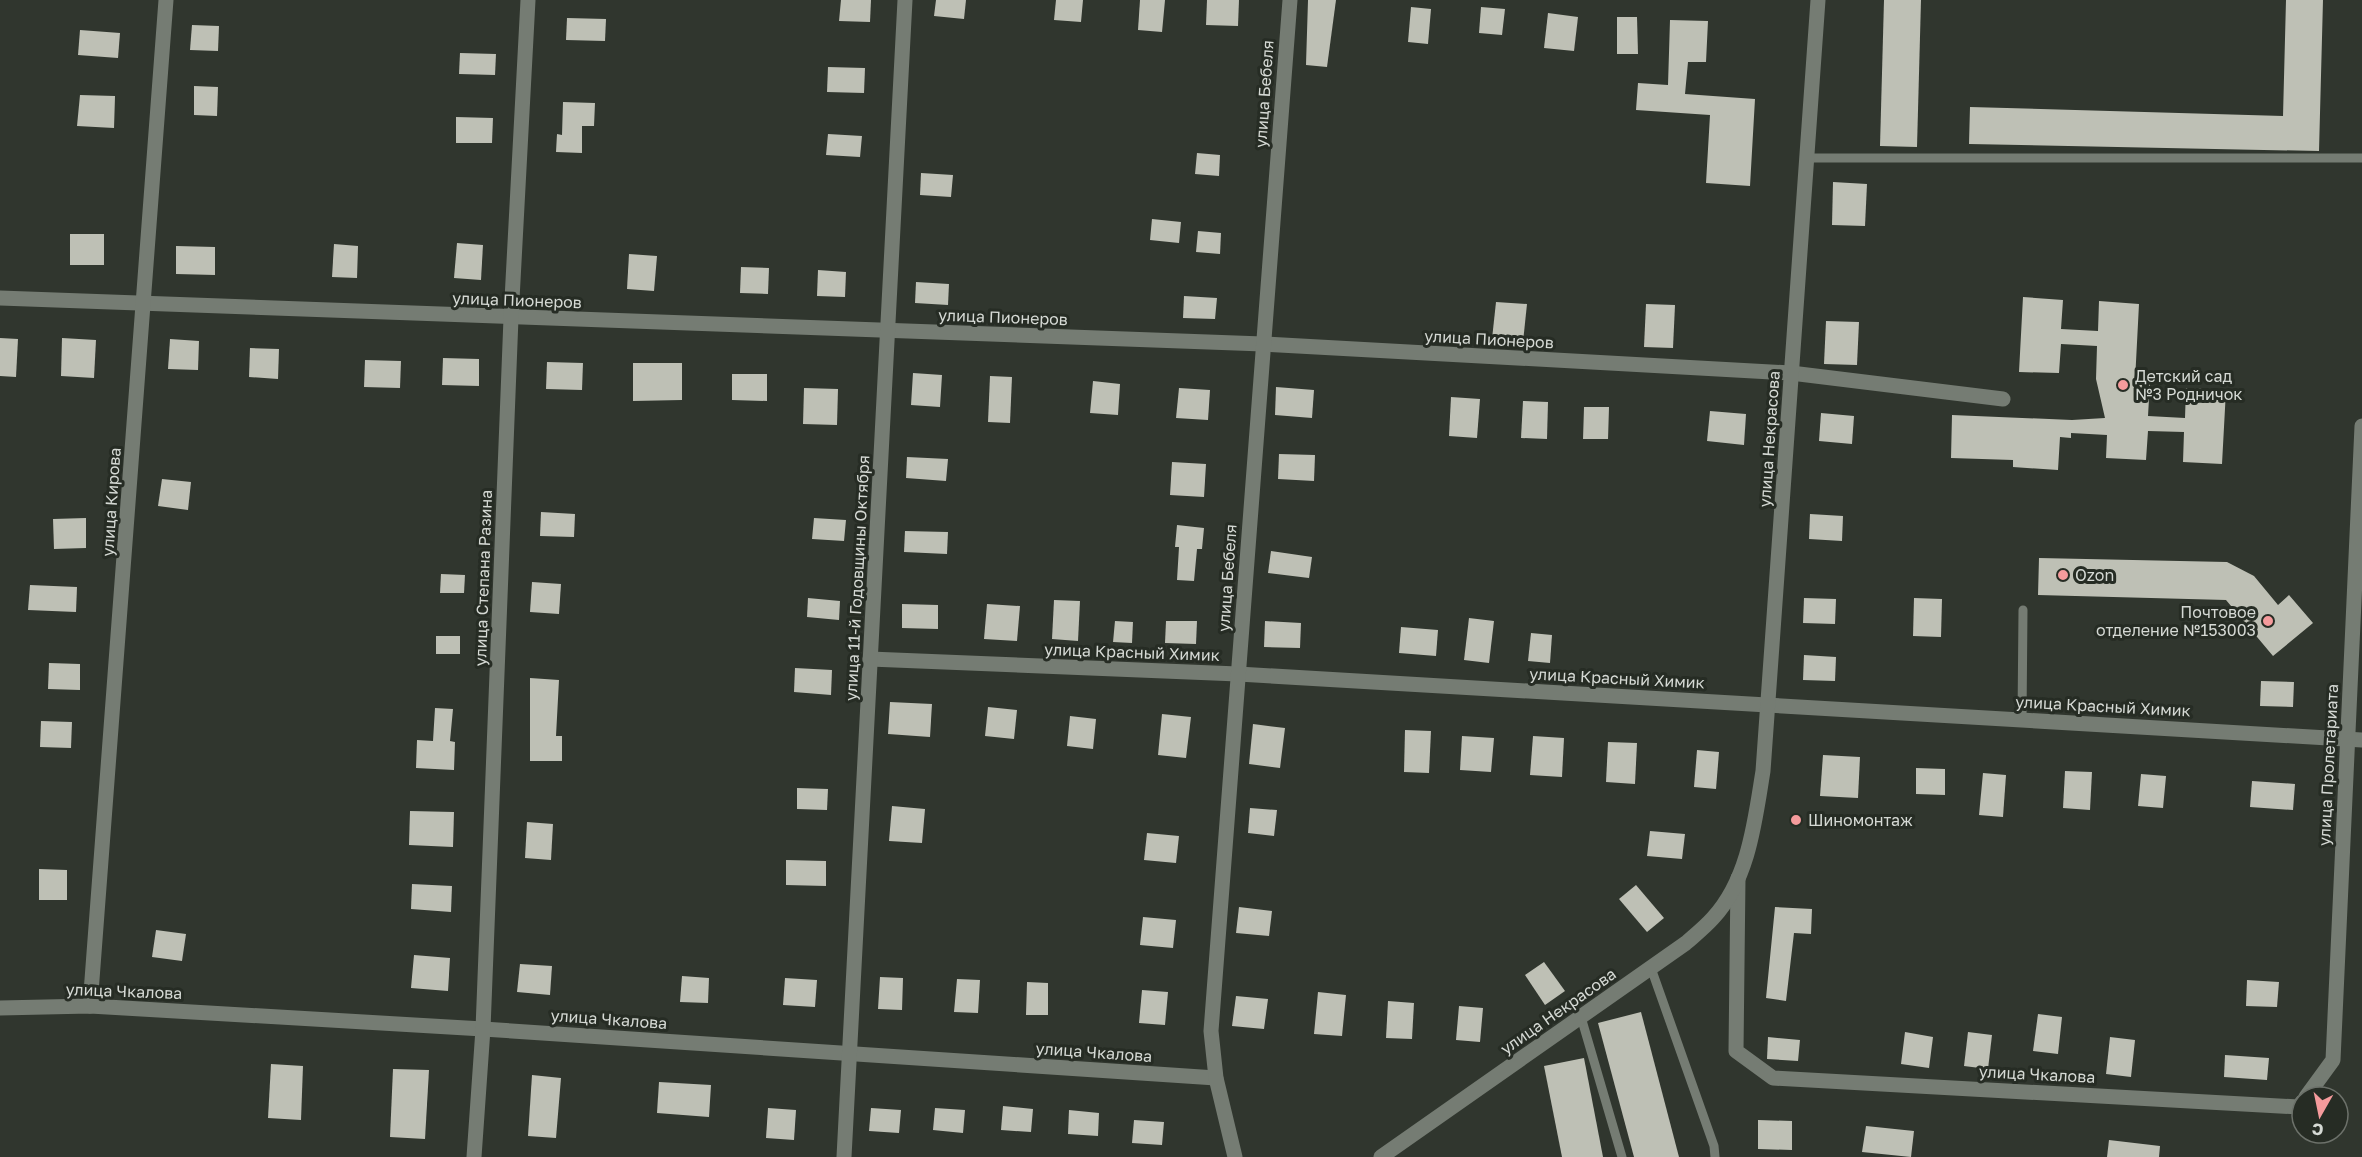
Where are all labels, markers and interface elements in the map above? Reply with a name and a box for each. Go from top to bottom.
street label: улица Бебеля [1250,39,1278,149]
street label: улица Пионеров [452,288,582,312]
street label: улица Пионеров [938,305,1068,329]
street label: улица Пионеров [1424,326,1554,352]
place label: Детский сад №3 Родничок [2135,366,2243,404]
street label: улица Некрасова [1754,370,1784,508]
marker: Детский сад №3 Родничок [2116,378,2130,392]
street label: улица Кирова [97,447,125,557]
street label: улица 11-й Годовщины Октября [841,455,873,701]
street label: улица Степана Разина [470,489,496,667]
street label: улица Бебеля [1213,523,1241,633]
place label: Ozon [2075,565,2114,585]
marker: Ozon [2056,568,2070,582]
place label: Почтовое отделение №153003 [2096,602,2256,640]
marker: Почтовое отделение №153003 [2261,614,2275,628]
street label: улица Красный Химик [1044,639,1220,665]
street label: улица Красный Химик [1529,663,1705,693]
street label: улица Пролетариата [2314,683,2342,847]
street label: улица Красный Химик [2015,691,2191,721]
place label: Шиномонтаж [1808,810,1913,830]
marker: Шиномонтаж [1789,813,1803,827]
street label: улица Некрасова [1496,964,1620,1058]
street label: улица Чкалова [65,979,183,1003]
street label: улица Чкалова [550,1005,668,1033]
street label: улица Чкалова [1035,1038,1153,1066]
street label: улица Чкалова [1978,1061,2096,1087]
north arrow [2290,1085,2350,1145]
text: С [2310,1119,2325,1141]

